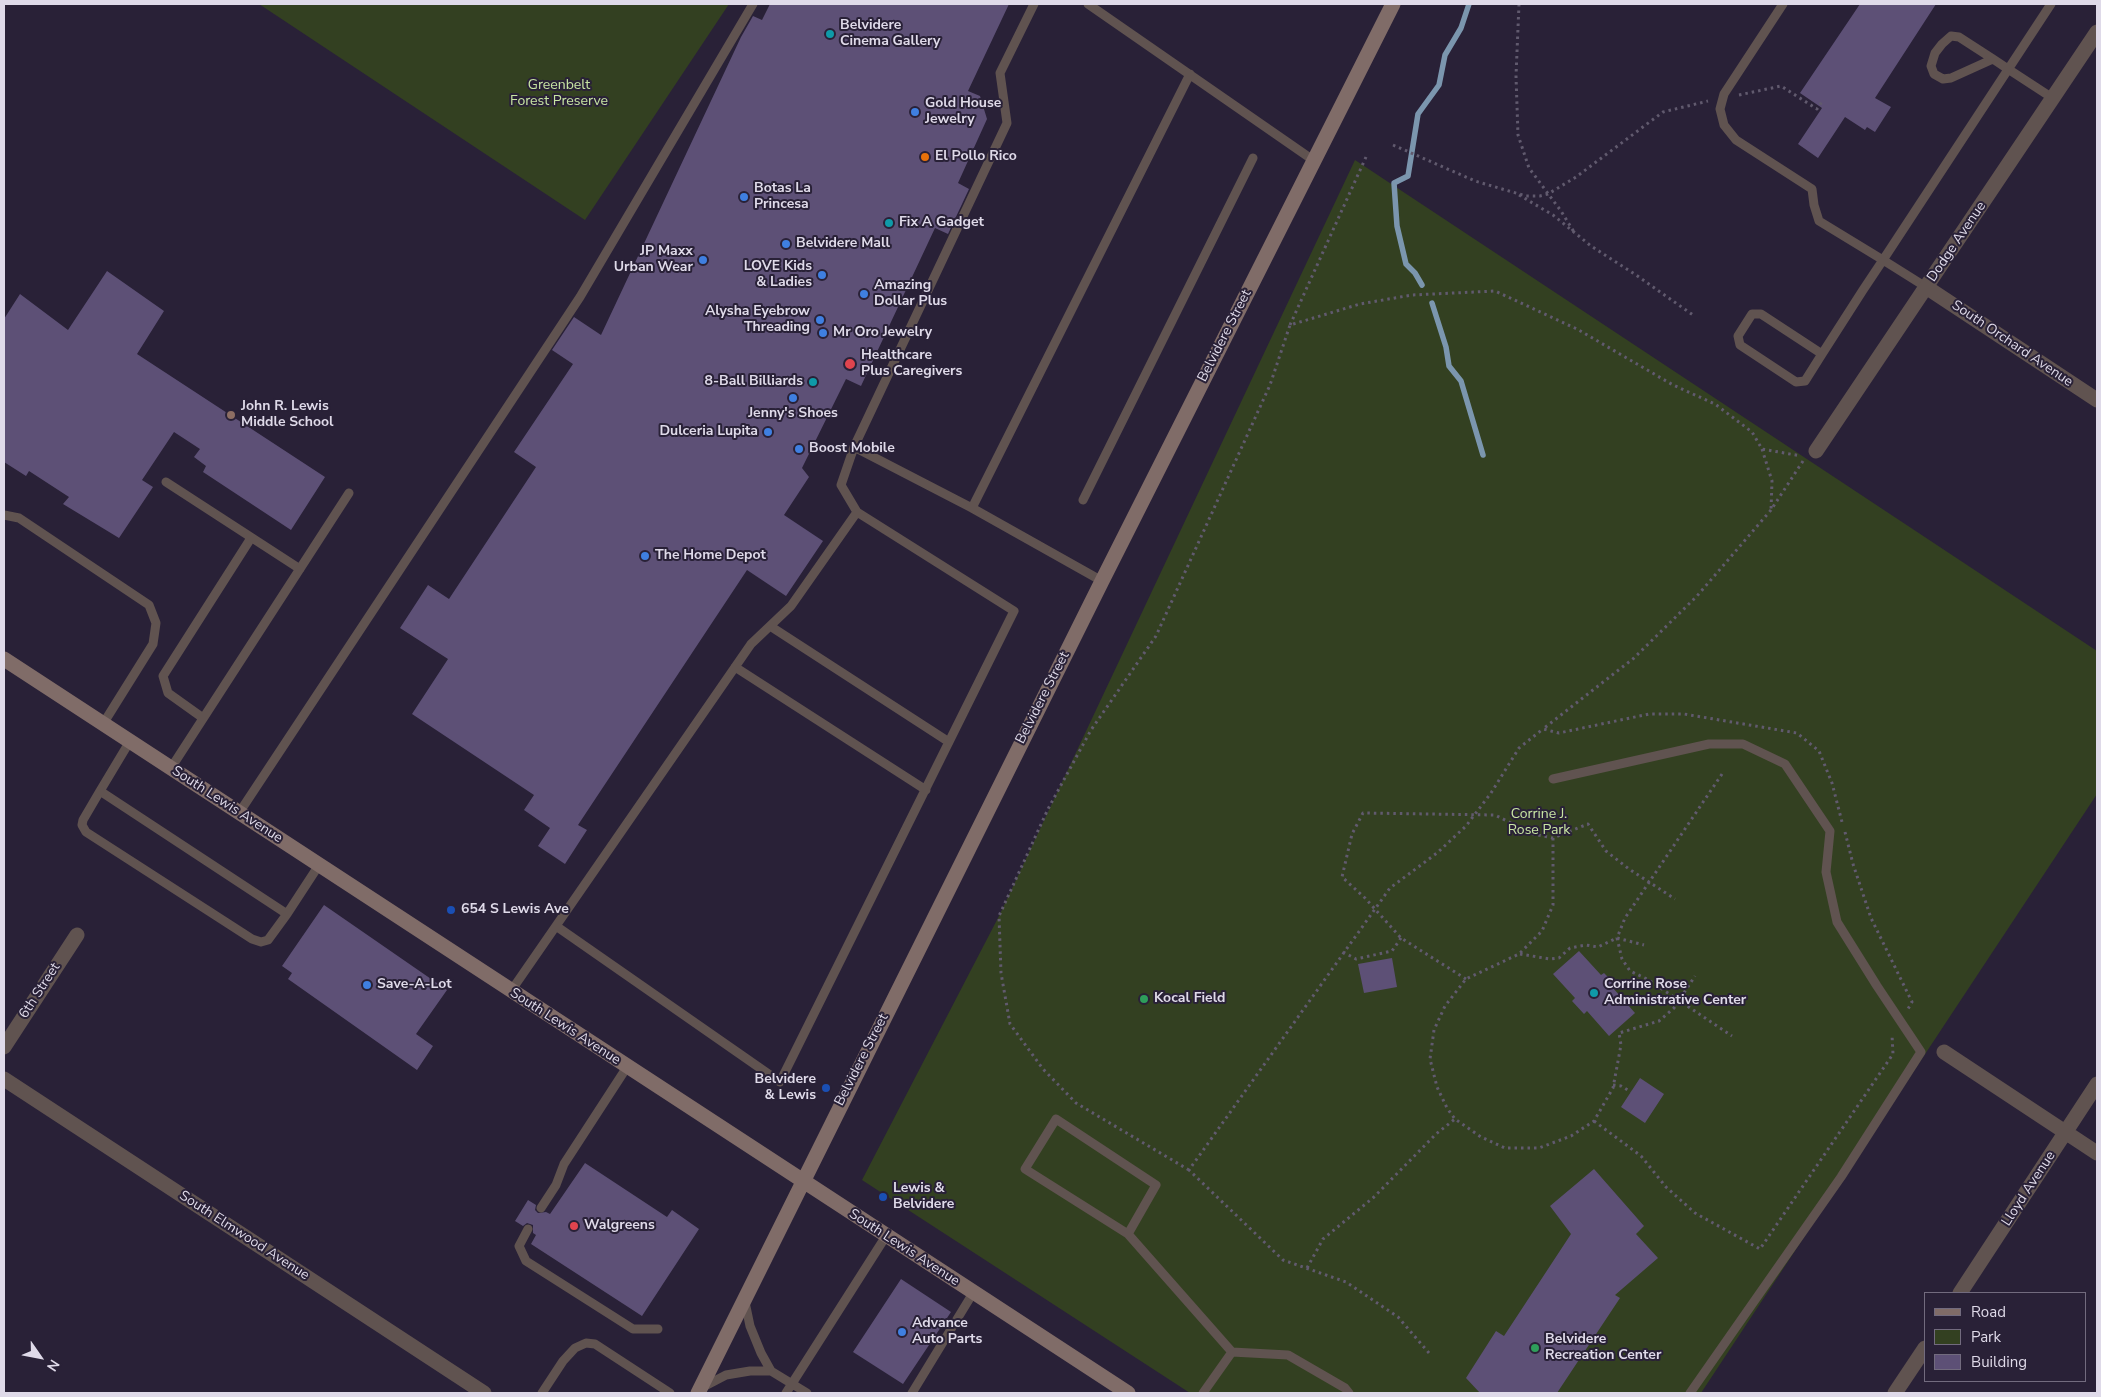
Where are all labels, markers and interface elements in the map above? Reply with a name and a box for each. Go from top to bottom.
place label: Belvidere Cinema Gallery [840,18,940,50]
marker: Belvidere Cinema Gallery [824,28,836,40]
park label: Greenbelt Forest Preserve [510,78,608,110]
place label: Gold House Jewelry [925,96,1001,128]
marker: Gold House Jewelry [909,106,921,118]
place label: El Pollo Rico [935,149,1017,165]
marker: El Pollo Rico [919,151,931,163]
place label: Botas La Princesa [754,181,811,213]
marker: Botas La Princesa [738,191,750,203]
street label: Dodge Avenue [1924,199,1990,285]
place label: Fix A Gadget [899,215,984,231]
marker: Fix A Gadget [883,217,895,229]
place label: Belvidere Mall [796,236,890,252]
marker: Belvidere Mall [780,238,792,250]
place label: JP Maxx Urban Wear [614,244,693,276]
marker: JP Maxx Urban Wear [697,254,709,266]
place label: LOVE Kids & Ladies [744,259,812,292]
marker: LOVE Kids & Ladies [816,269,828,281]
place label: Amazing Dollar Plus [874,278,947,310]
street label: Belvidere Street [1195,287,1255,385]
marker: Amazing Dollar Plus [858,288,870,300]
street label: South Orchard Avenue [1948,297,2076,391]
place label: Alysha Eyebrow Threading [705,304,810,336]
marker: Alysha Eyebrow Threading [814,314,826,326]
place label: Mr Oro Jewelry [833,325,932,341]
marker: Mr Oro Jewelry [817,327,829,339]
place label: Healthcare Plus Caregivers [861,348,962,381]
marker: Healthcare Plus Caregivers [843,357,857,371]
place label: 8-Ball Billiards [705,374,803,390]
marker: 8-Ball Billiards [807,376,819,388]
marker: Jenny's Shoes [787,392,799,404]
place label: John R. Lewis Middle School [241,399,334,432]
place label: Jenny's Shoes [748,406,838,422]
marker: John R. Lewis Middle School [225,409,237,421]
place label: Dulceria Lupita [659,424,758,440]
marker: Dulceria Lupita [762,426,774,438]
place label: Boost Mobile [809,441,895,457]
marker: Boost Mobile [793,443,805,455]
place label: The Home Depot [655,548,766,564]
marker: The Home Depot [639,550,651,562]
street label: Belvidere Street [1013,649,1073,747]
street label: South Lewis Avenue [169,763,285,847]
park label: Corrine J. Rose Park [1508,807,1570,840]
place label: 654 S Lewis Ave [461,902,569,918]
marker: 654 S Lewis Ave [445,904,457,916]
street label: 6th Street [16,960,64,1022]
place label: Save-A-Lot [377,977,452,993]
place label: Corrine Rose Administrative Center [1604,977,1746,1010]
marker: Save-A-Lot [361,979,373,991]
street label: South Lewis Avenue [507,985,623,1069]
marker: Corrine Rose Administrative Center [1588,987,1600,999]
place label: Kocal Field [1154,991,1225,1007]
marker: Kocal Field [1138,993,1150,1005]
street label: Belvidere Street [832,1011,892,1109]
place label: Belvidere & Lewis [755,1072,816,1104]
marker: Belvidere & Lewis [820,1082,832,1094]
street label: Lloyd Avenue [1999,1148,2059,1230]
place label: Lewis & Belvidere [893,1181,954,1214]
street label: South Elmwood Avenue [176,1188,312,1284]
marker: Lewis & Belvidere [877,1191,889,1203]
street label: South Lewis Avenue [846,1206,962,1290]
place label: Walgreens [584,1218,655,1234]
marker: Walgreens [568,1220,580,1232]
legend [1924,1292,2086,1382]
text: Road [1971,1302,2006,1322]
place label: Advance Auto Parts [912,1316,982,1348]
marker: Advance Auto Parts [896,1326,908,1338]
text: Park [1971,1327,2001,1347]
north arrow [15,1332,65,1382]
place label: Belvidere Recreation Center [1545,1332,1661,1364]
marker: Belvidere Recreation Center [1529,1342,1541,1354]
text: Building [1971,1352,2027,1372]
text: N [42,1356,64,1375]

